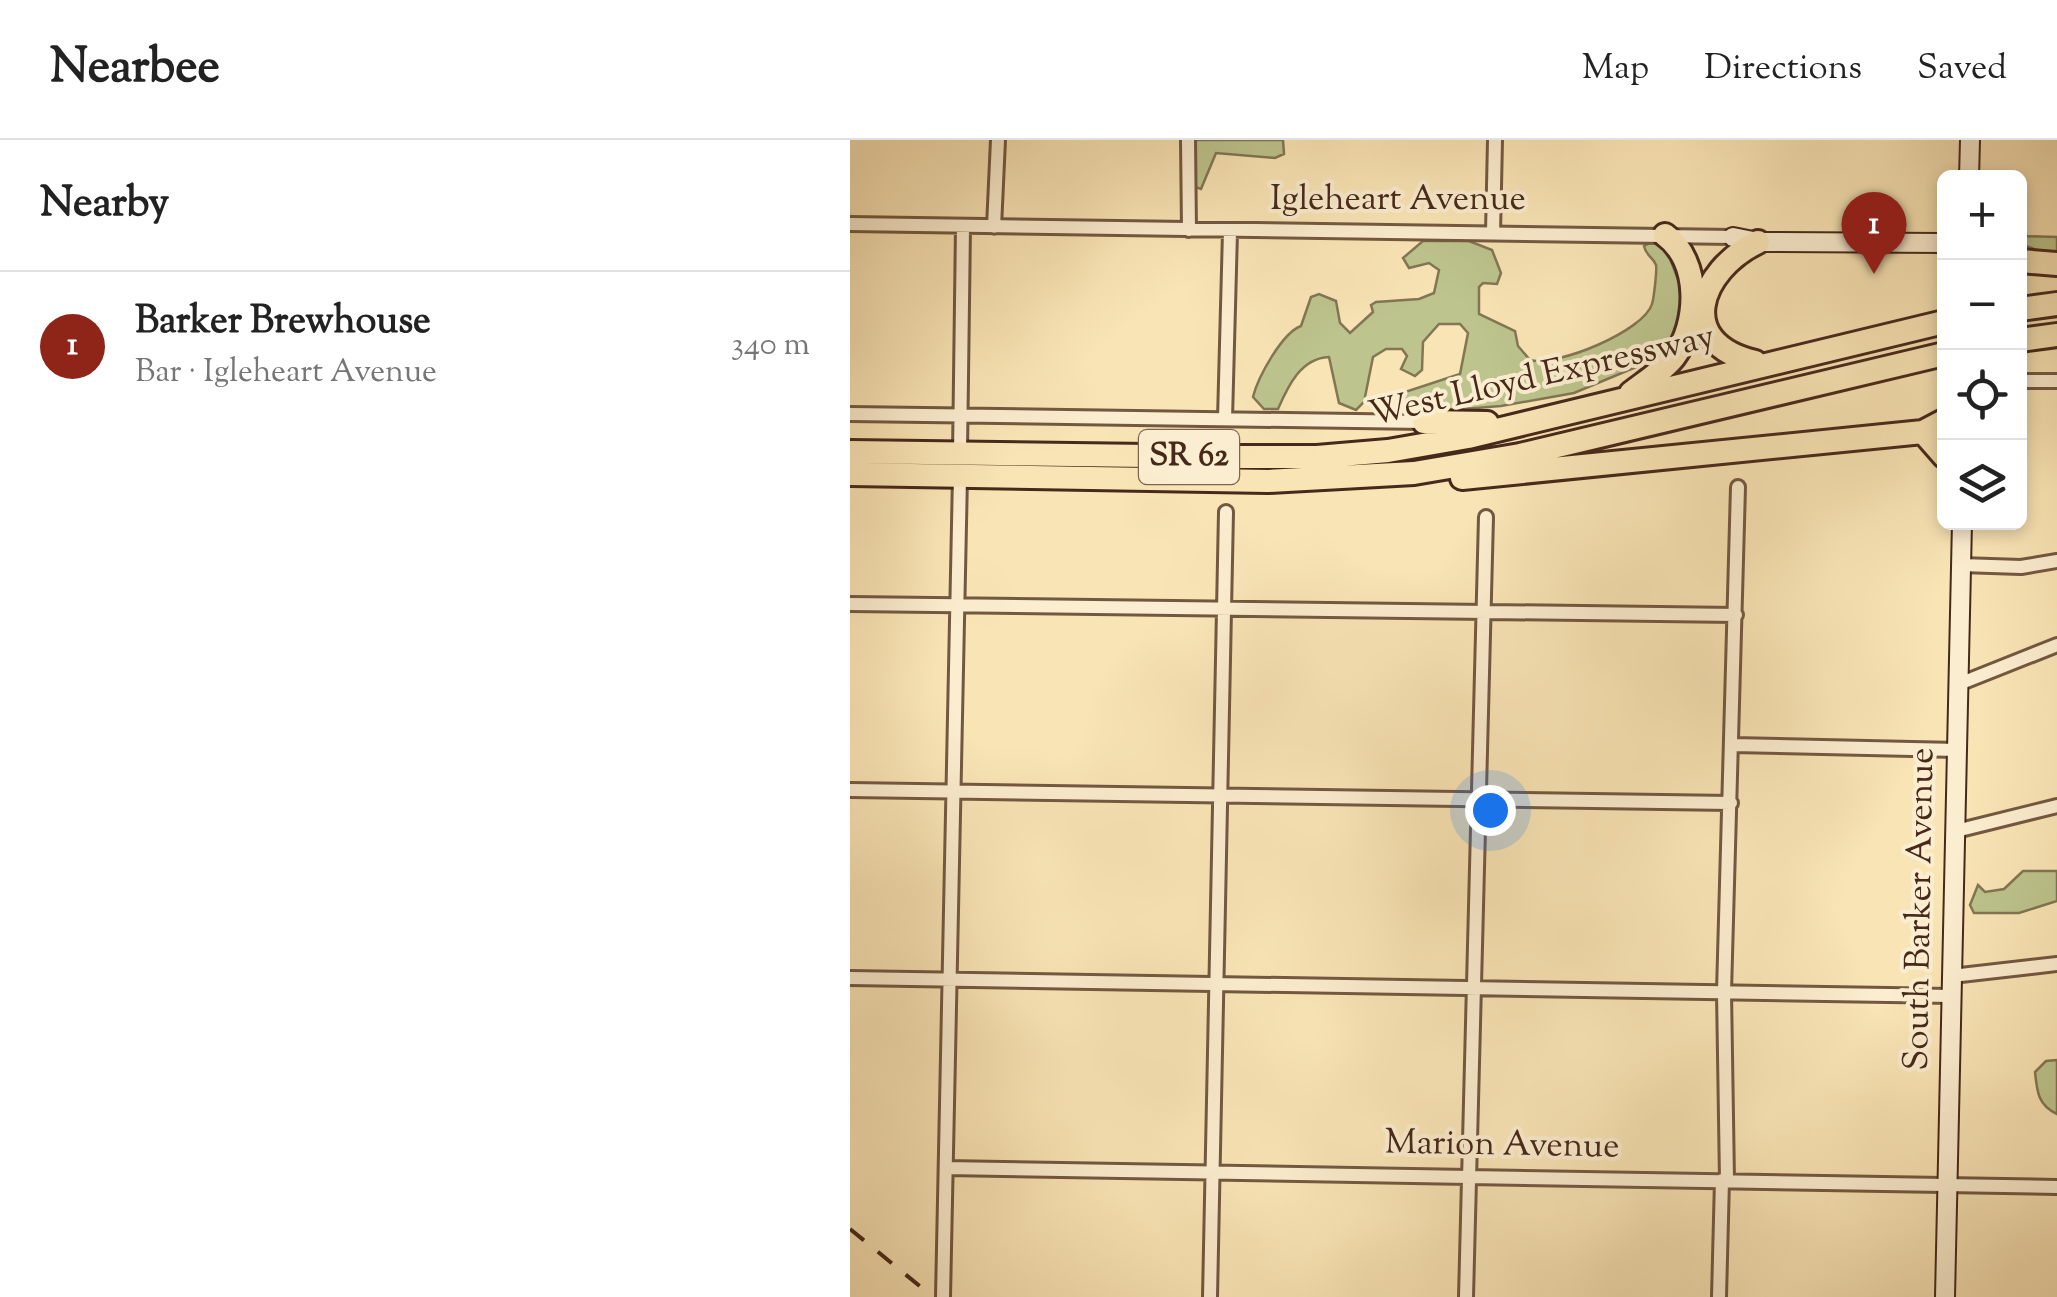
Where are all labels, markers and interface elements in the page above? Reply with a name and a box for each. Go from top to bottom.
text: Nearbee [50,35,220,104]
text: Map [1582,44,1649,95]
text: Directions [1704,44,1862,95]
text: Saved [1917,44,2007,95]
map controls [1937,170,2027,530]
button: + [1937,170,2027,260]
text: Nearby [40,175,169,235]
street label: Igleheart Avenue [1270,175,1526,226]
pin: 1 [1842,192,1906,274]
button: − [1937,260,2027,350]
text: Barker Brewhouse [135,296,431,350]
street label: West Lloyd Expressway [1364,312,1720,442]
text: 1 [67,323,78,369]
text: 340 m [731,323,810,369]
text: Bar · Igleheart Avenue [135,350,437,396]
button: locate [1937,350,2027,440]
road number: SR 62 [1139,430,1239,484]
button: layers [1937,440,2027,530]
street label: South Barker Avenue [1893,747,1949,1071]
your location [1465,785,1516,836]
street label: Marion Avenue [1384,1118,1620,1174]

